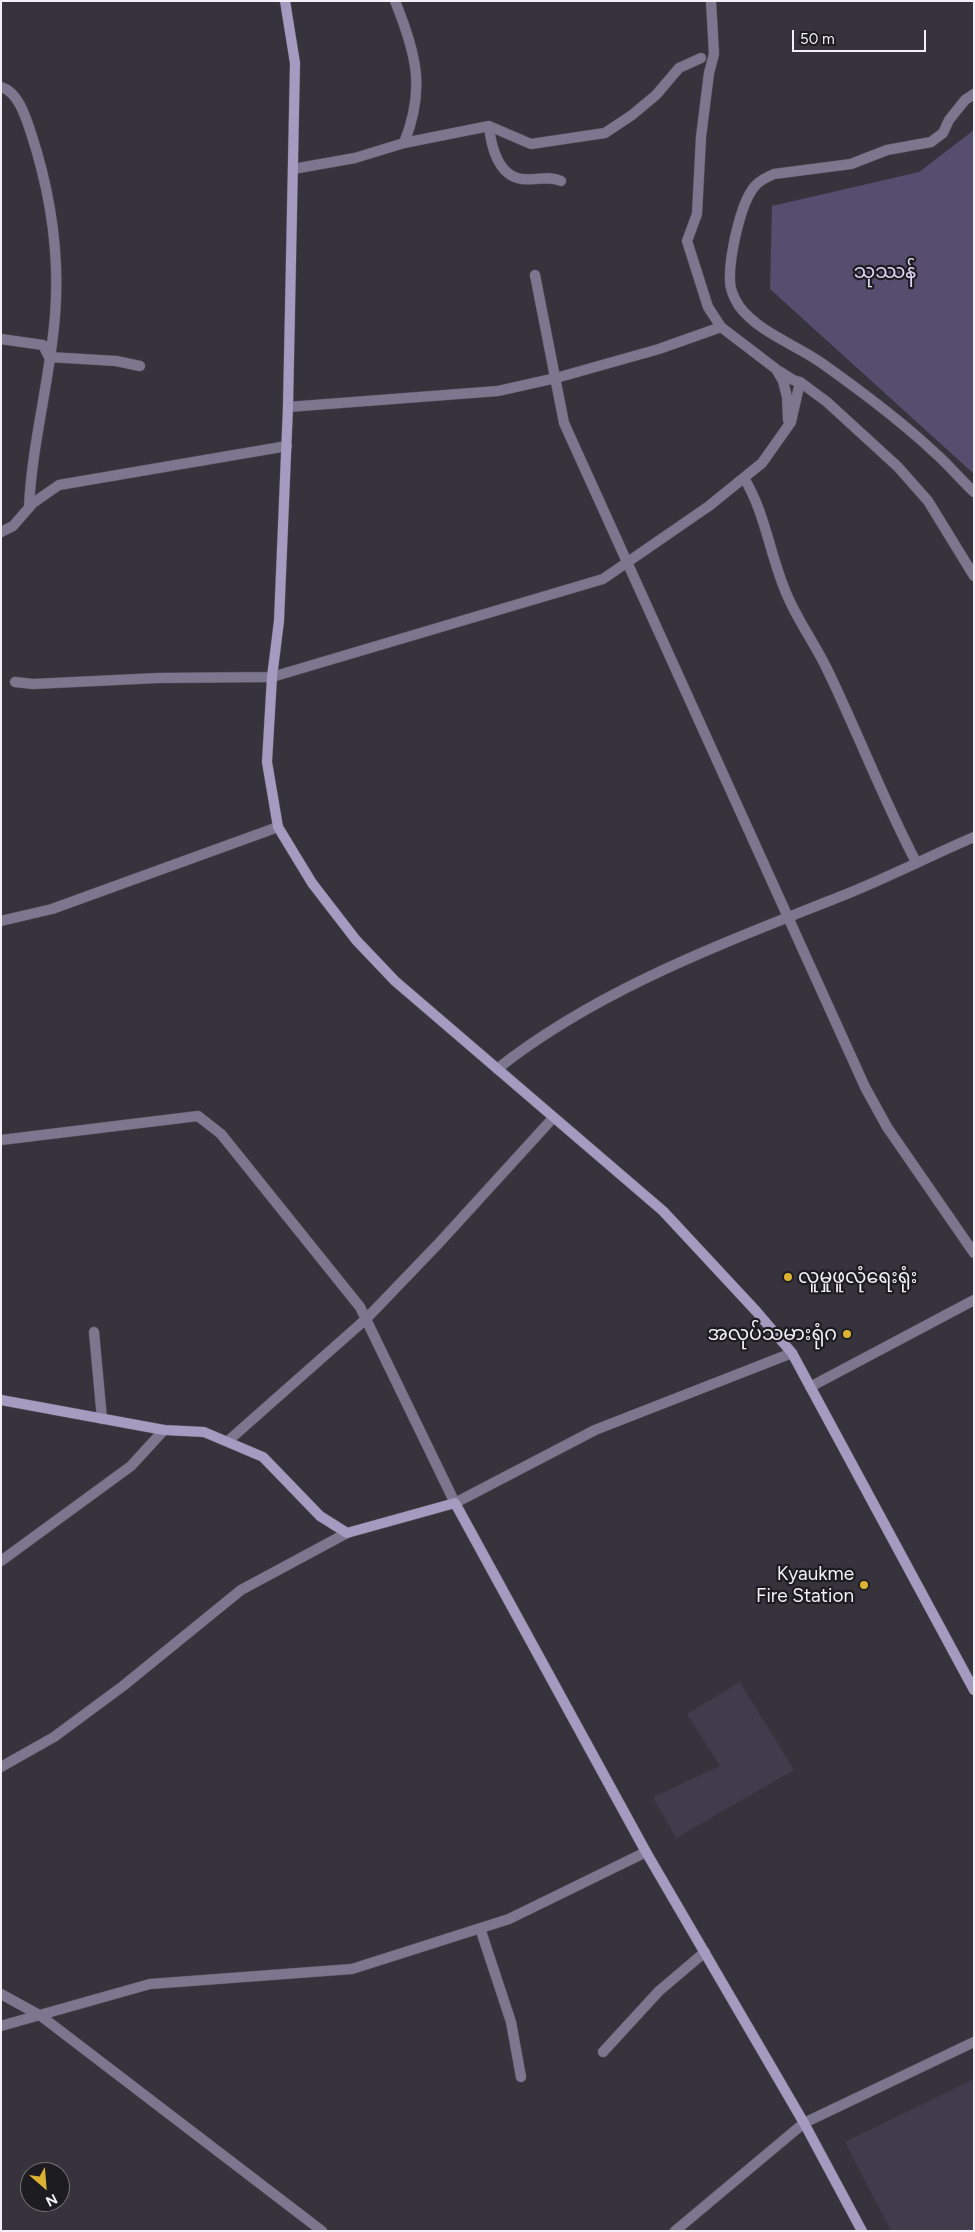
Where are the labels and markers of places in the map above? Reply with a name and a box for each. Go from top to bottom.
place label: လူမှုဖူလုံရေးရုံး [798,1266,917,1288]
marker: လူမှုဖူလုံရေးရုံး [782,1271,794,1283]
place label: အလုပ်သမားရုံဂ [707,1323,837,1345]
marker: အလုပ်သမားရုံဂ [841,1328,853,1340]
place label: Kyaukme Fire Station [756,1563,854,1607]
marker: Kyaukme Fire Station [858,1579,870,1591]

